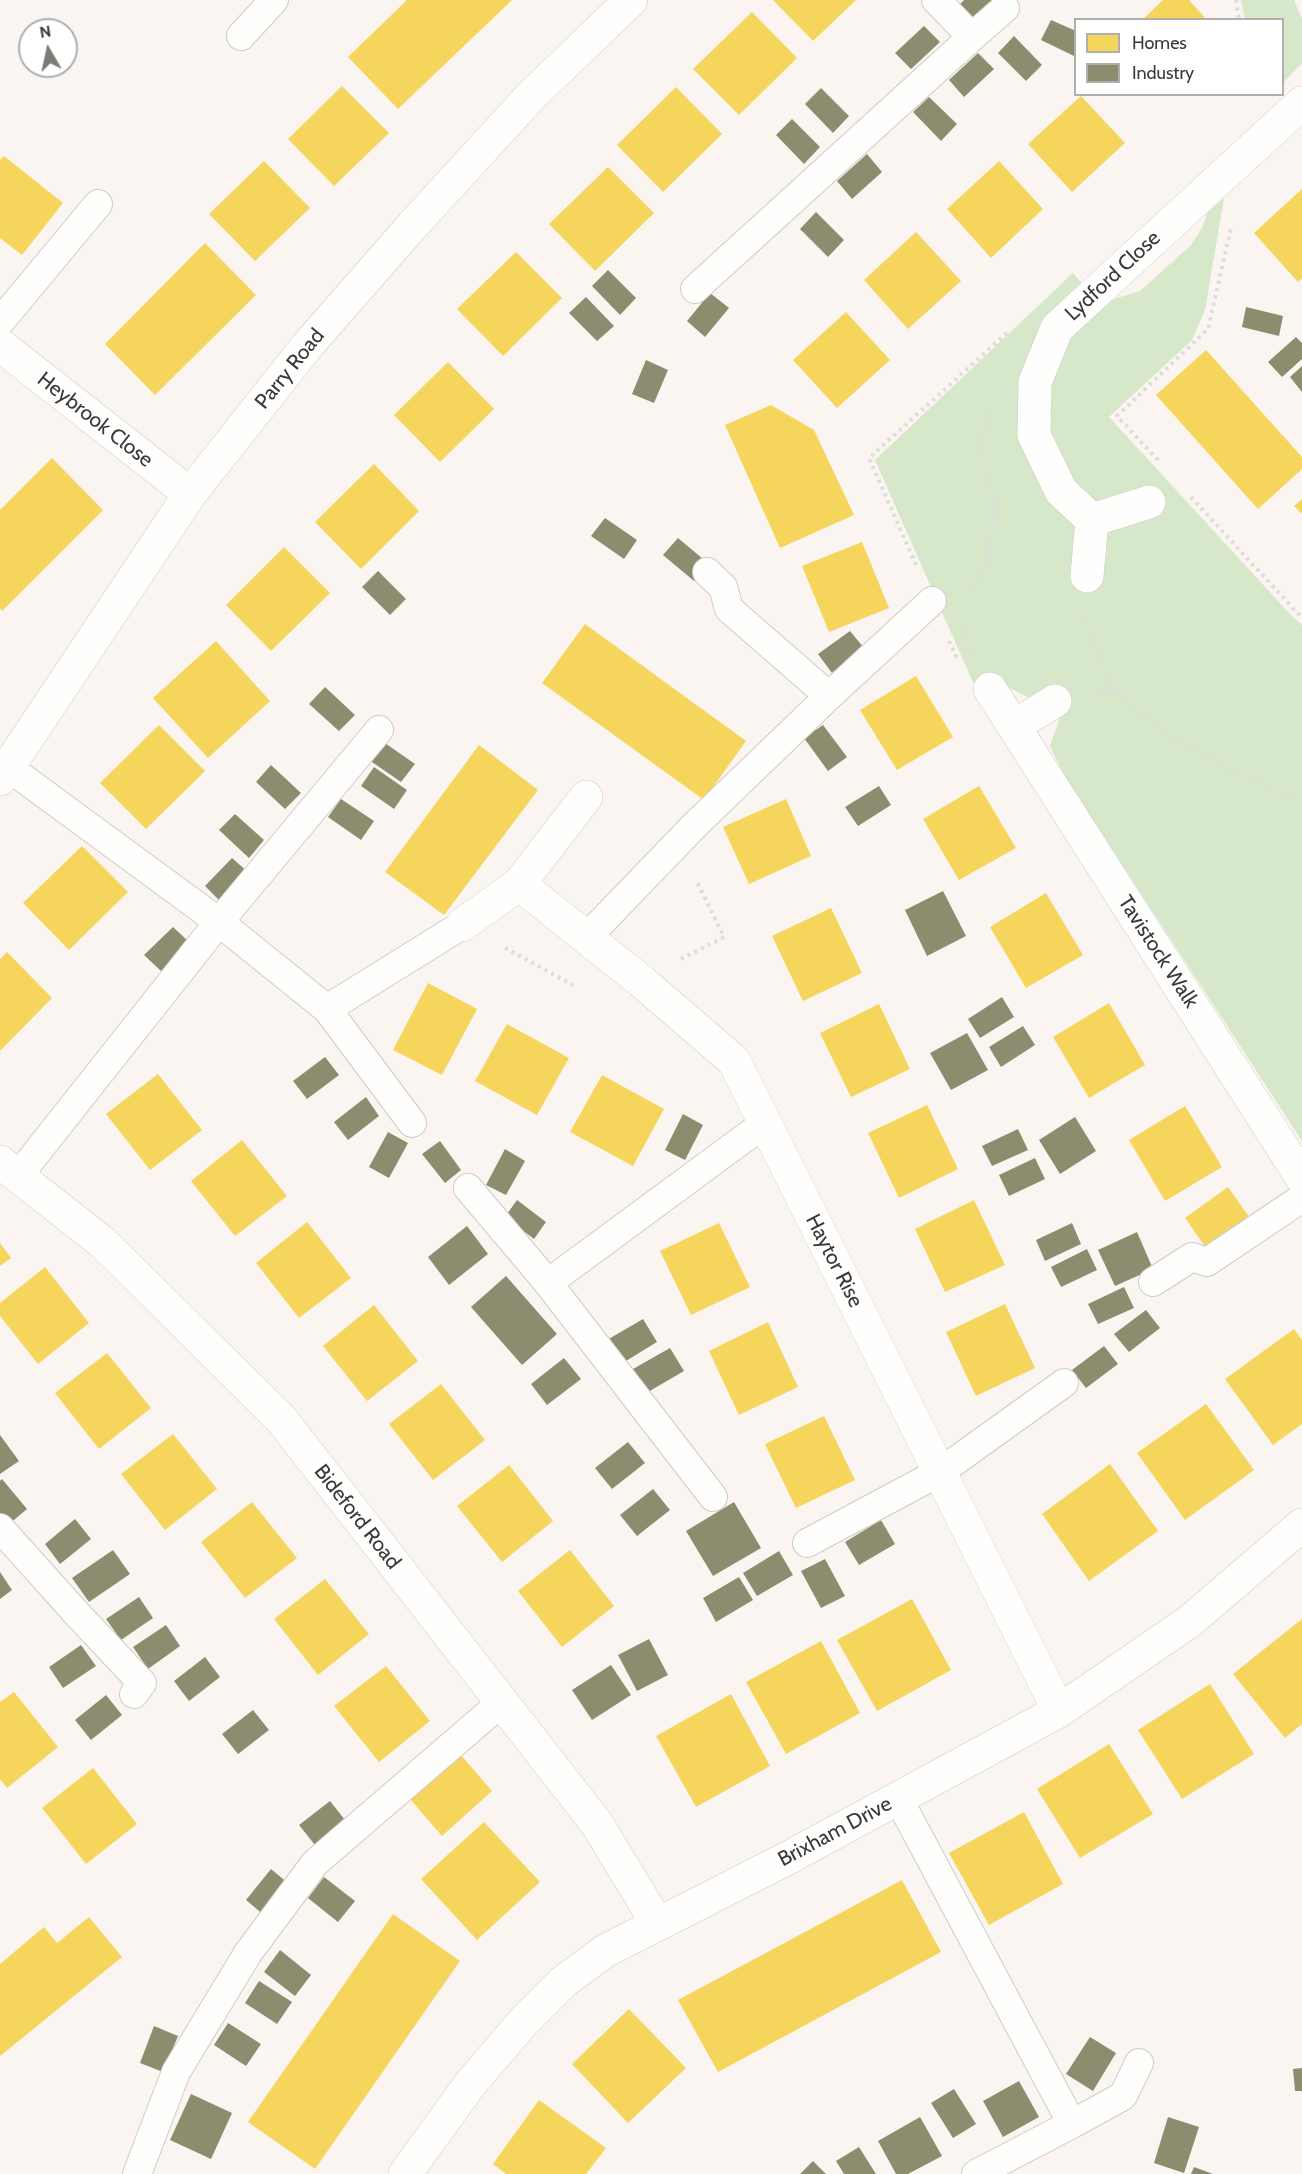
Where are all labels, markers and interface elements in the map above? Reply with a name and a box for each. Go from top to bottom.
north arrow [18,18,78,78]
legend [1074,18,1284,96]
text: N [38,21,52,42]
text: Homes [1132,32,1187,54]
text: Industry [1132,62,1194,84]
street label: Lydford Close [1060,226,1166,326]
street label: Parry Road [250,324,330,414]
street label: Heybrook Close [32,367,158,473]
street label: Tavistock Walk [1112,891,1204,1013]
street label: Haytor Rise [800,1210,868,1312]
street label: Bideford Road [308,1460,406,1574]
street label: Brixham Drive [774,1791,896,1873]

